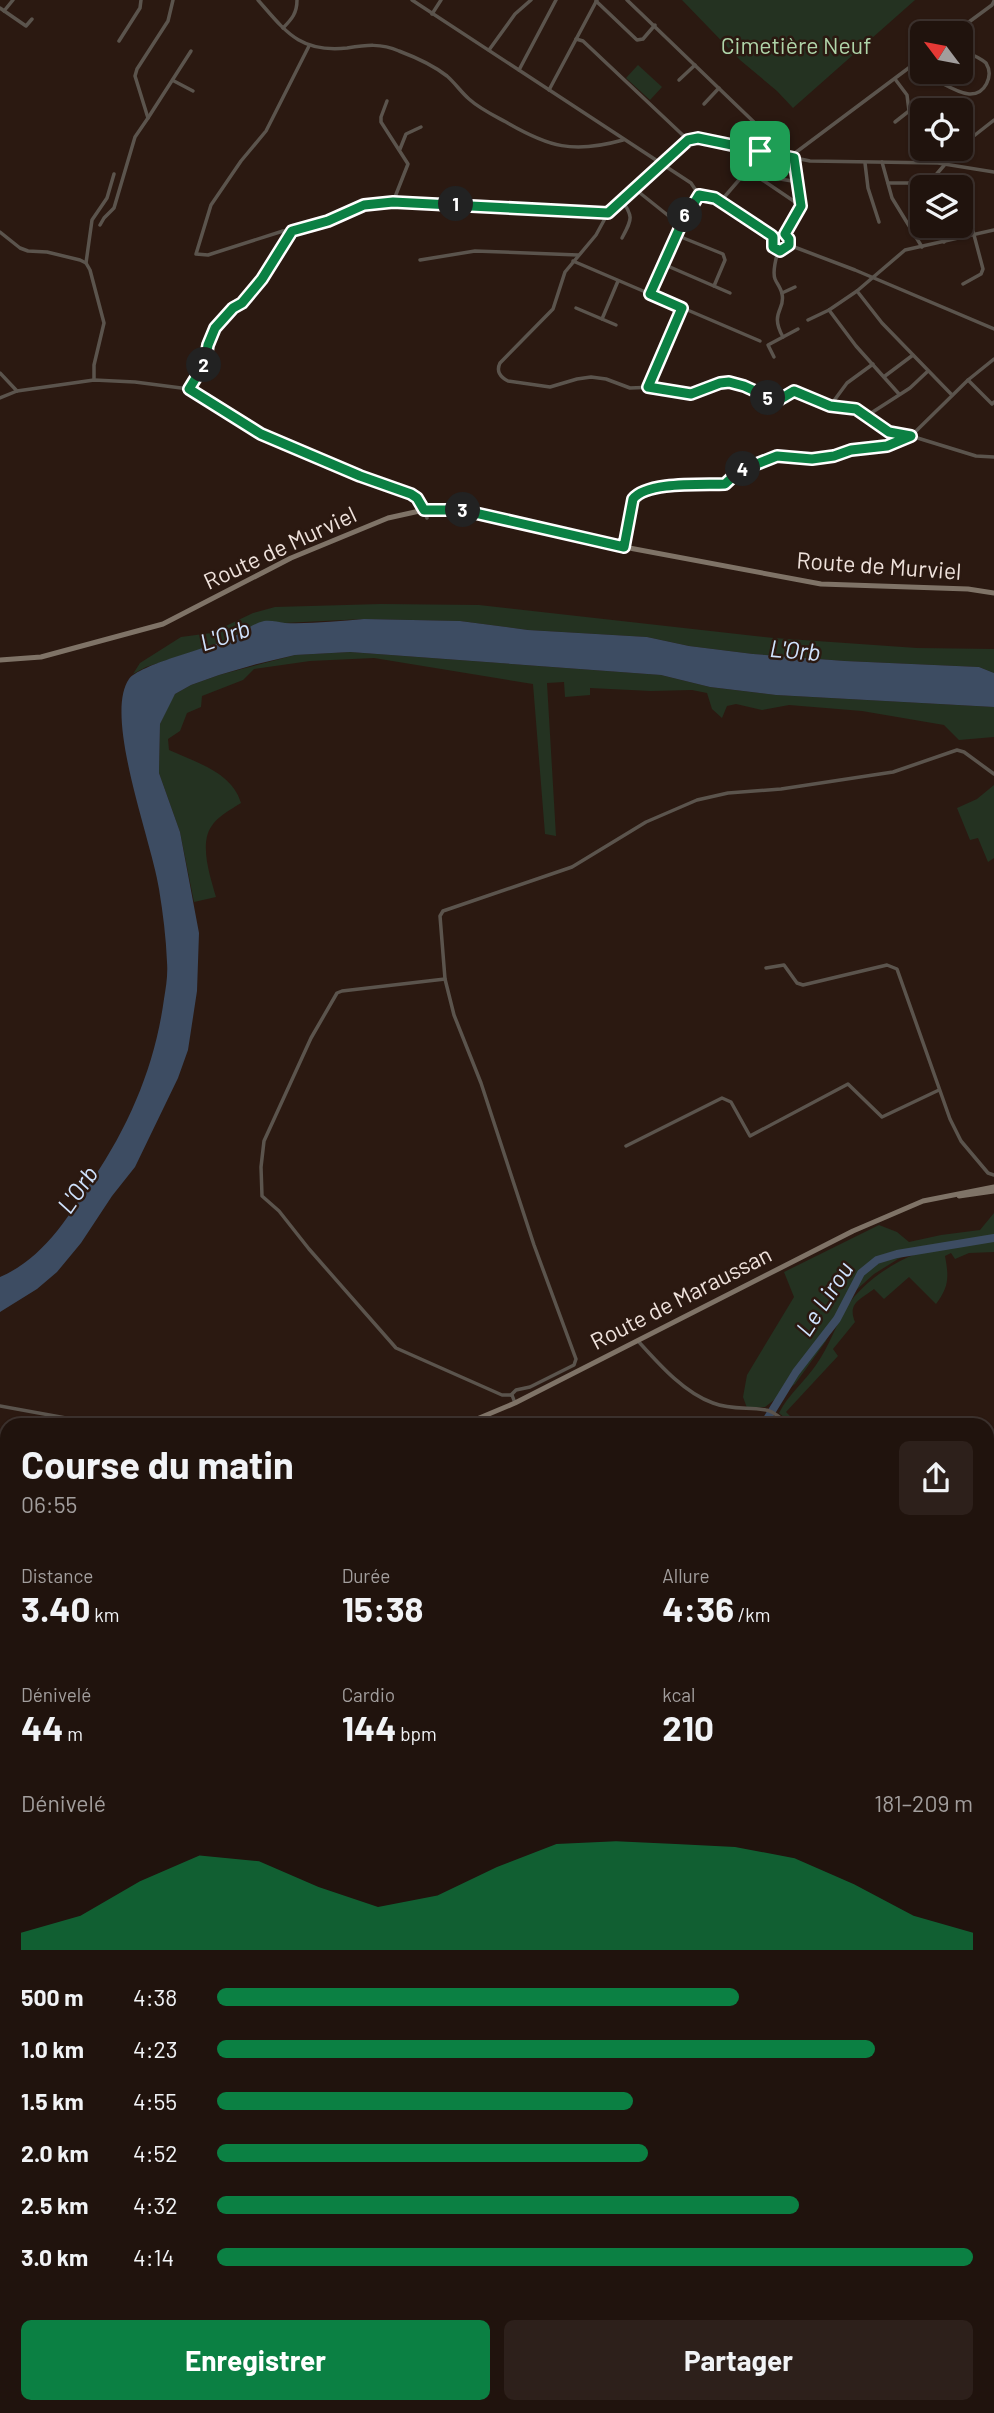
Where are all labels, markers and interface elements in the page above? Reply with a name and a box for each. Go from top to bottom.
north arrow [910,21,973,84]
map controls [910,21,973,238]
park label: Cimetière Neuf [721,31,871,59]
button: locate [910,98,973,161]
pin [730,121,790,181]
icon: arrive [741,132,779,170]
button: layers [910,175,973,238]
pin: 1 [438,186,474,222]
text: 1 [452,192,459,215]
pin: 6 [668,198,702,232]
text: 6 [679,203,690,226]
pin: 2 [186,348,222,382]
text: 2 [198,353,209,376]
pin: 5 [750,380,786,416]
text: 5 [762,386,773,409]
pin: 4 [726,452,760,486]
text: 4 [737,457,748,480]
pin: 3 [446,492,480,528]
text: 3 [457,498,468,521]
street label: Route de Murviel [199,499,360,595]
street label: Route de Murviel [796,545,963,585]
water label: L'Orb [196,613,253,657]
water label: L'Orb [768,633,822,666]
water label: L'Orb [50,1160,103,1218]
street label: Route de Maraussan [585,1239,776,1355]
water label: Le Lirou [789,1255,859,1341]
text: Course du matin [21,1441,294,1487]
button: share [899,1441,973,1515]
text: 06:55 [21,1490,77,1518]
text: Distance [21,1564,93,1587]
text: Durée [342,1564,390,1587]
text: Allure [662,1564,710,1587]
text: 3.40 [21,1587,90,1629]
text: 15:38 [342,1587,424,1629]
text: 4:36 [662,1587,734,1629]
text: km [90,1603,120,1626]
text: /km [734,1603,771,1626]
text: Dénivelé [21,1683,91,1706]
text: Cardio [342,1683,395,1706]
text: kcal [662,1683,695,1706]
text: 44 [21,1706,63,1748]
text: 144 [342,1706,396,1748]
text: 210 [662,1706,714,1748]
text: m [63,1722,83,1745]
text: bpm [396,1722,437,1745]
text: Dénivelé [21,1789,106,1817]
text: 181–209 m [874,1789,973,1817]
text: 500 m [21,1983,83,2011]
text: 4:38 [133,1983,177,2011]
text: 1.0 km [21,2035,84,2063]
text: 4:23 [133,2035,178,2063]
text: 1.5 km [21,2087,84,2115]
text: 4:55 [133,2087,177,2115]
text: 2.0 km [21,2139,89,2167]
text: 4:52 [133,2139,178,2167]
text: 2.5 km [21,2191,89,2219]
text: 4:32 [133,2191,178,2219]
text: 3.0 km [21,2243,88,2271]
text: 4:14 [133,2243,174,2271]
button: Enregistrer [21,2320,490,2400]
button: Partager [504,2320,973,2400]

